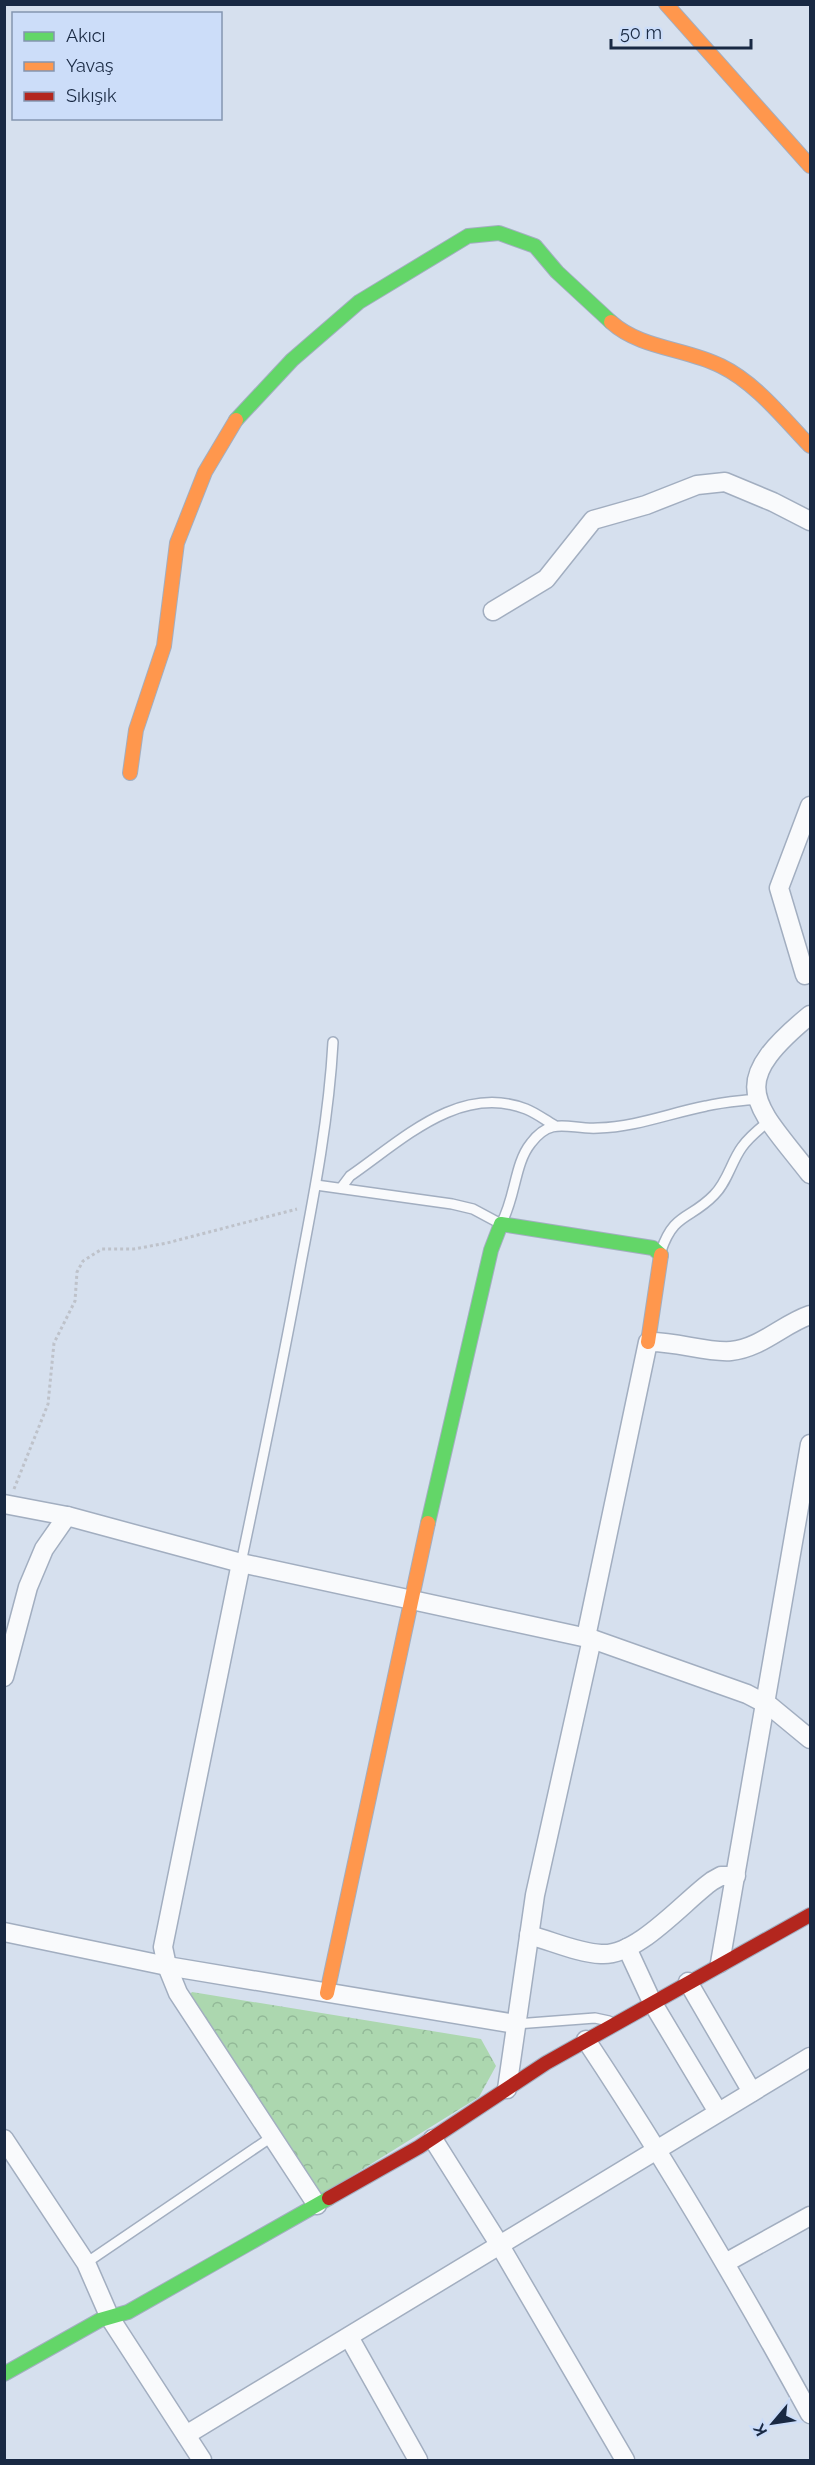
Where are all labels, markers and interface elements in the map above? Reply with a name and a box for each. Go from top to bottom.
legend [12,12,222,120]
scale bar [611,12,750,50]
text: 50 m [620,22,662,43]
text: Akıcı [66,25,105,46]
text: Yavaş [66,55,114,76]
text: Sıkışık [66,85,117,106]
north arrow [743,2393,803,2453]
text: K [749,2420,771,2439]

